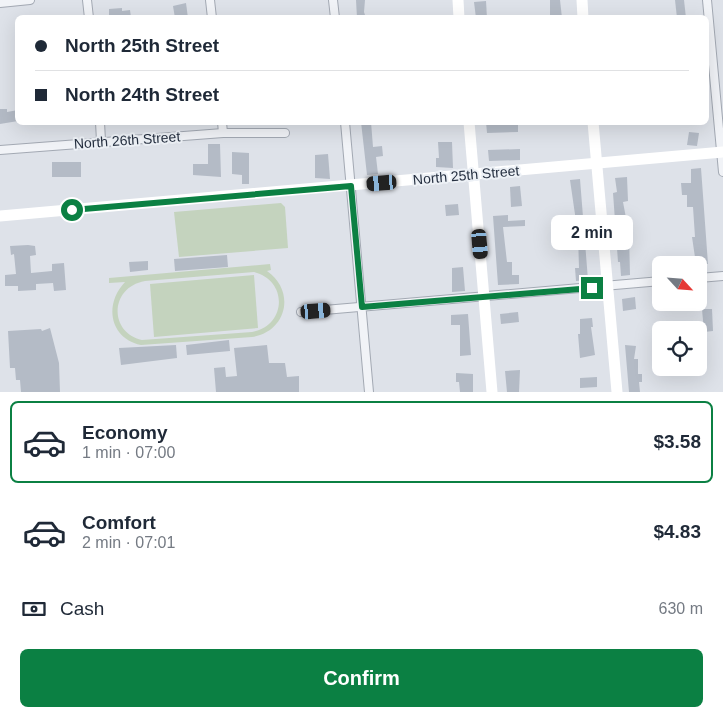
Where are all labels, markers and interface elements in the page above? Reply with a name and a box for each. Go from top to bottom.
text: North 25th Street [65,35,219,56]
text: North 24th Street [65,84,219,105]
street label: North 26th Street [73,128,181,152]
street label: North 25th Street [412,162,520,188]
car [366,174,397,192]
route start [61,199,83,221]
callout: 2 min [551,216,633,250]
text: 2 min [571,224,613,241]
car [471,228,488,260]
north arrow [652,256,708,311]
map controls [652,256,707,376]
route end [581,277,603,299]
car [300,302,331,320]
button: locate [652,321,707,376]
icon: car [22,420,67,465]
text: Economy [82,422,168,443]
text: $3.58 [653,431,701,452]
text: 1 min · 07:00 [82,444,175,461]
icon: car [22,510,67,555]
text: Comfort [82,512,156,533]
text: $4.83 [653,521,701,542]
text: 2 min · 07:01 [82,534,175,551]
icon: cash [20,595,48,623]
text: Cash [60,598,104,619]
text: 630 m [659,600,703,617]
button: Confirm [20,649,703,707]

